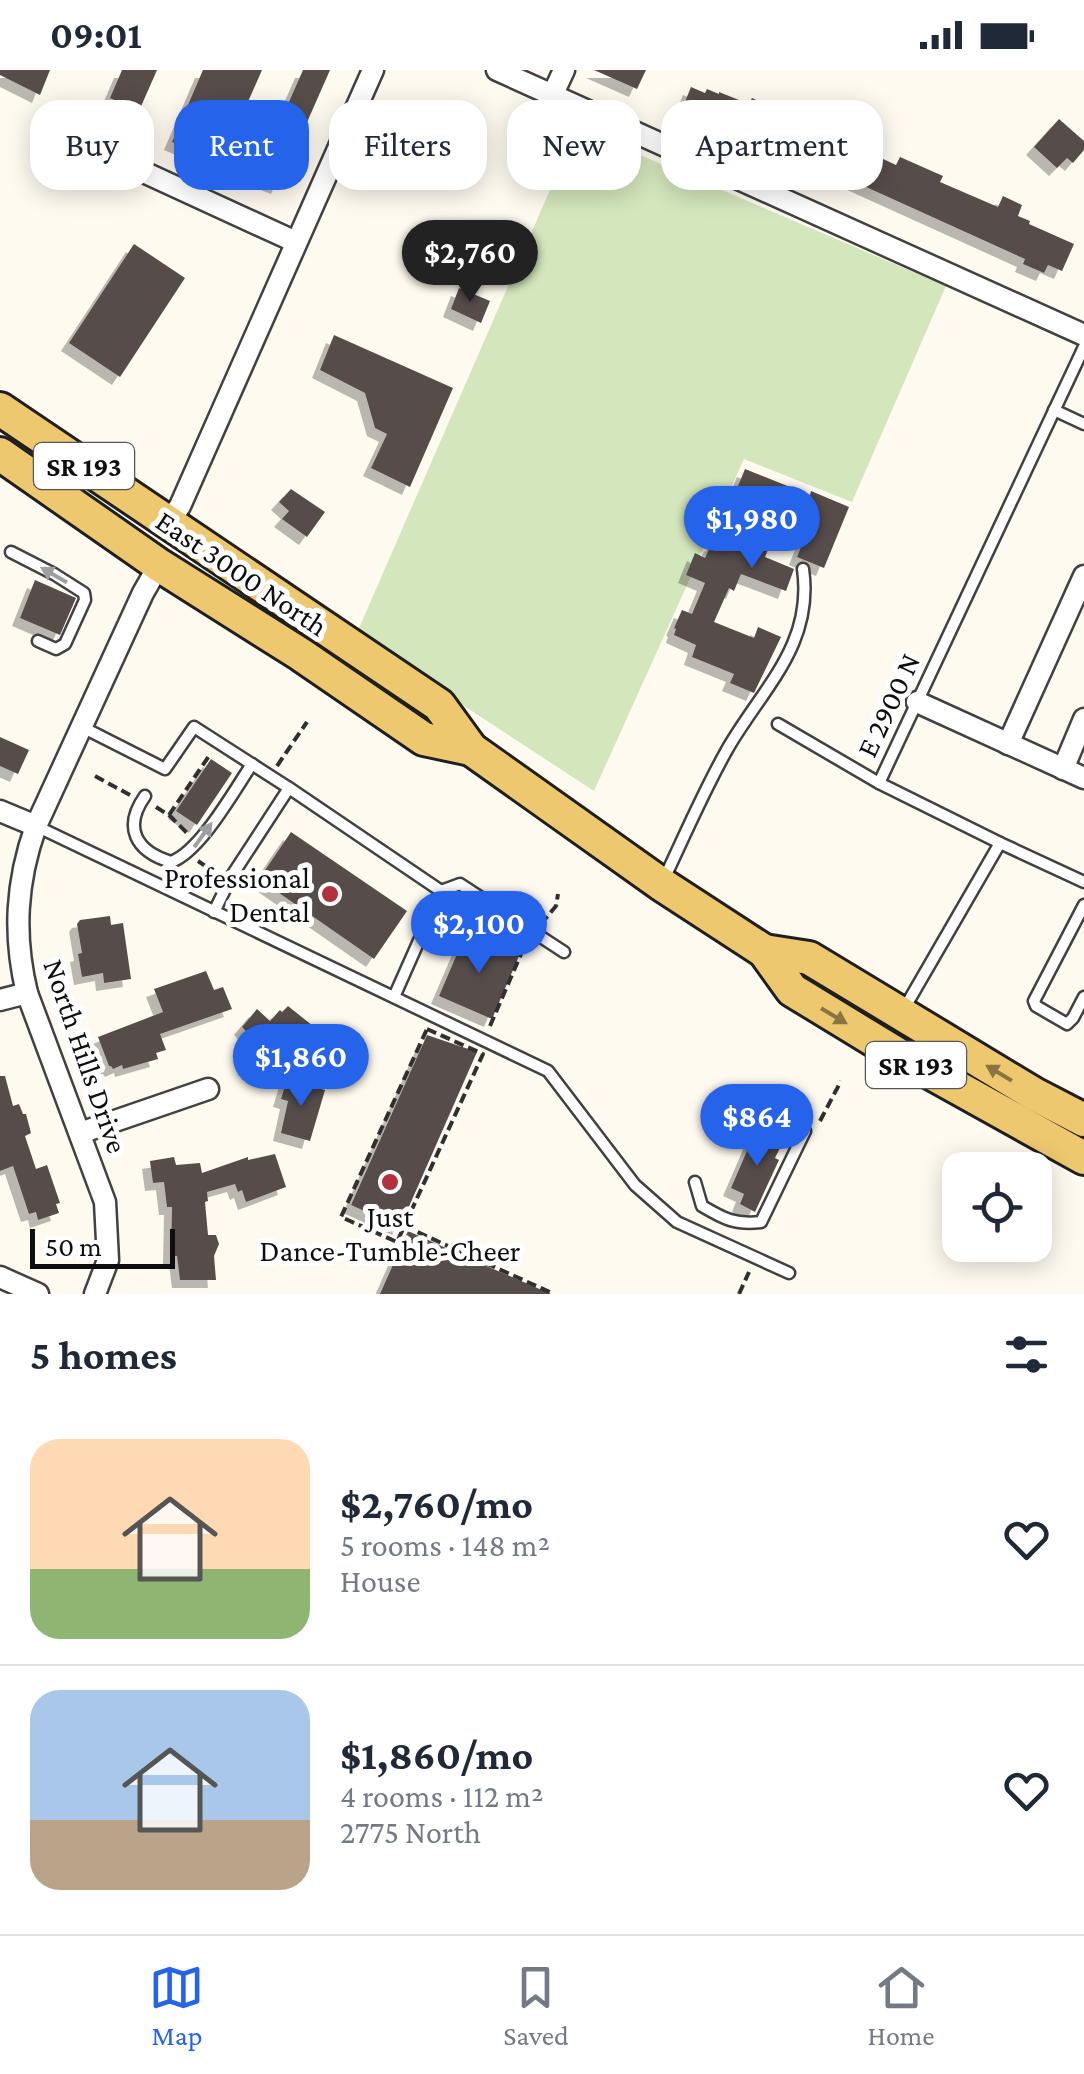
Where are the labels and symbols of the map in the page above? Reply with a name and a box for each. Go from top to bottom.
pin: $2,760 [389,220,551,305]
road number: SR 193 [34,443,134,489]
pin: $1,980 [671,486,833,571]
street label: East 3000 North [150,504,334,642]
one-way arrow [40,567,69,584]
street label: E 2900 N [850,648,926,762]
one-way arrow [192,822,212,848]
place label: Professional Dental [164,861,310,928]
marker: Professional Dental [319,883,341,905]
pin: $2,100 [398,891,560,976]
street label: North Hills Drive [37,955,135,1157]
one-way arrow [820,1007,848,1024]
pin: $1,860 [220,1024,382,1109]
road number: SR 193 [866,1042,966,1088]
one-way arrow [985,1065,1013,1082]
pin: $864 [698,1084,816,1169]
marker: Just Dance-Tumble-Cheer [379,1171,401,1193]
place label: Just Dance-Tumble-Cheer [259,1200,521,1267]
scale bar [30,1224,175,1268]

